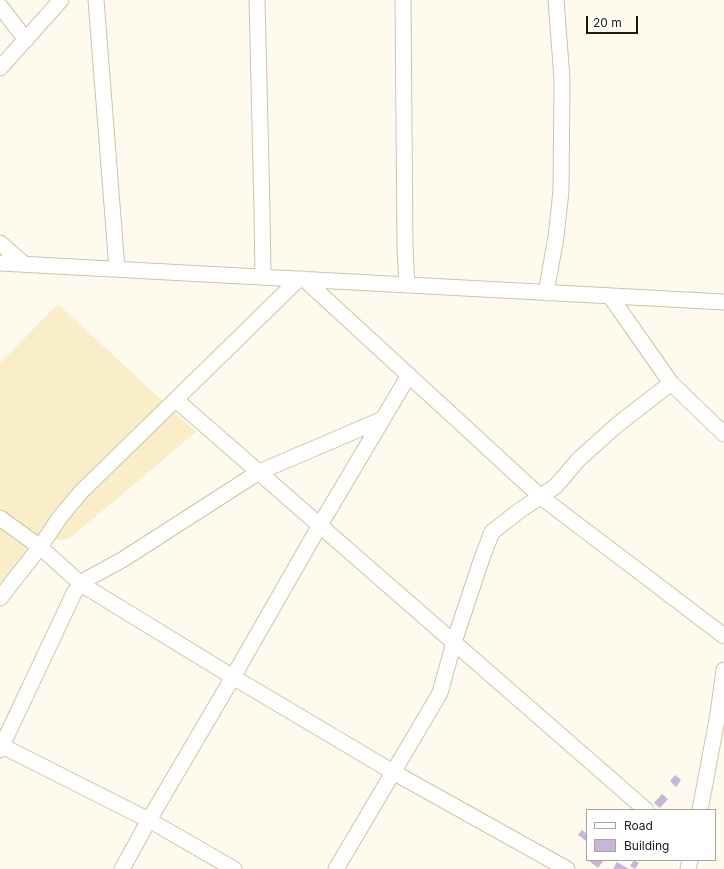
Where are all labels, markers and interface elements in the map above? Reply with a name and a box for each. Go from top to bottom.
scale bar [588,8,640,34]
text: 20 m [593,15,622,30]
legend [586,809,716,861]
text: Road [624,818,653,833]
text: Building [624,838,669,853]

